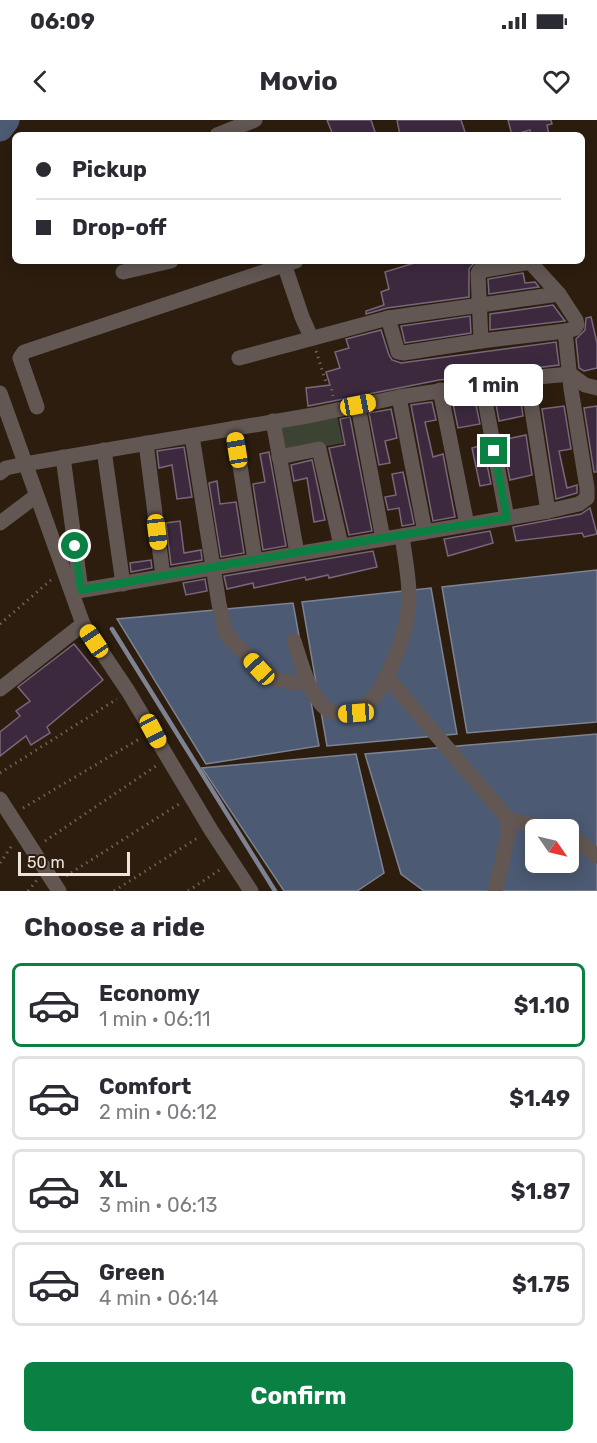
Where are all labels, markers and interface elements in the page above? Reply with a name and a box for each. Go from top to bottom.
text: 06:09 [30,8,95,35]
icon: back [24,65,57,98]
text: Movio [259,65,338,97]
icon: heart [540,65,573,98]
text: Pickup [72,156,147,183]
text: Drop-off [72,214,167,241]
callout: 1 min [444,364,544,406]
text: 1 min [468,373,519,397]
car [339,393,377,417]
car [225,431,249,469]
route end [480,437,507,464]
car [146,513,168,551]
route start [61,532,88,559]
car [76,621,112,661]
car [240,650,278,688]
car [337,703,375,723]
car [137,711,169,751]
north arrow [525,819,579,873]
map controls [525,819,579,873]
scale bar [18,849,130,876]
text: 50 m [27,853,65,872]
text: Choose a ride [24,911,205,943]
icon: car [27,978,81,1032]
text: Economy [99,980,200,1007]
text: $1.10 [514,992,570,1019]
text: 1 min · 06:11 [99,1007,211,1031]
icon: car [27,1071,81,1125]
text: Comfort [99,1073,191,1100]
text: $1.49 [509,1085,570,1112]
text: 2 min · 06:12 [99,1100,217,1124]
icon: car [27,1164,81,1218]
text: XL [99,1166,127,1193]
text: $1.87 [511,1178,570,1205]
text: 3 min · 06:13 [99,1193,218,1217]
icon: car [27,1257,81,1311]
text: Green [99,1259,165,1286]
text: $1.75 [512,1271,570,1298]
text: 4 min · 06:14 [99,1286,218,1310]
button: Confirm [24,1362,573,1431]

